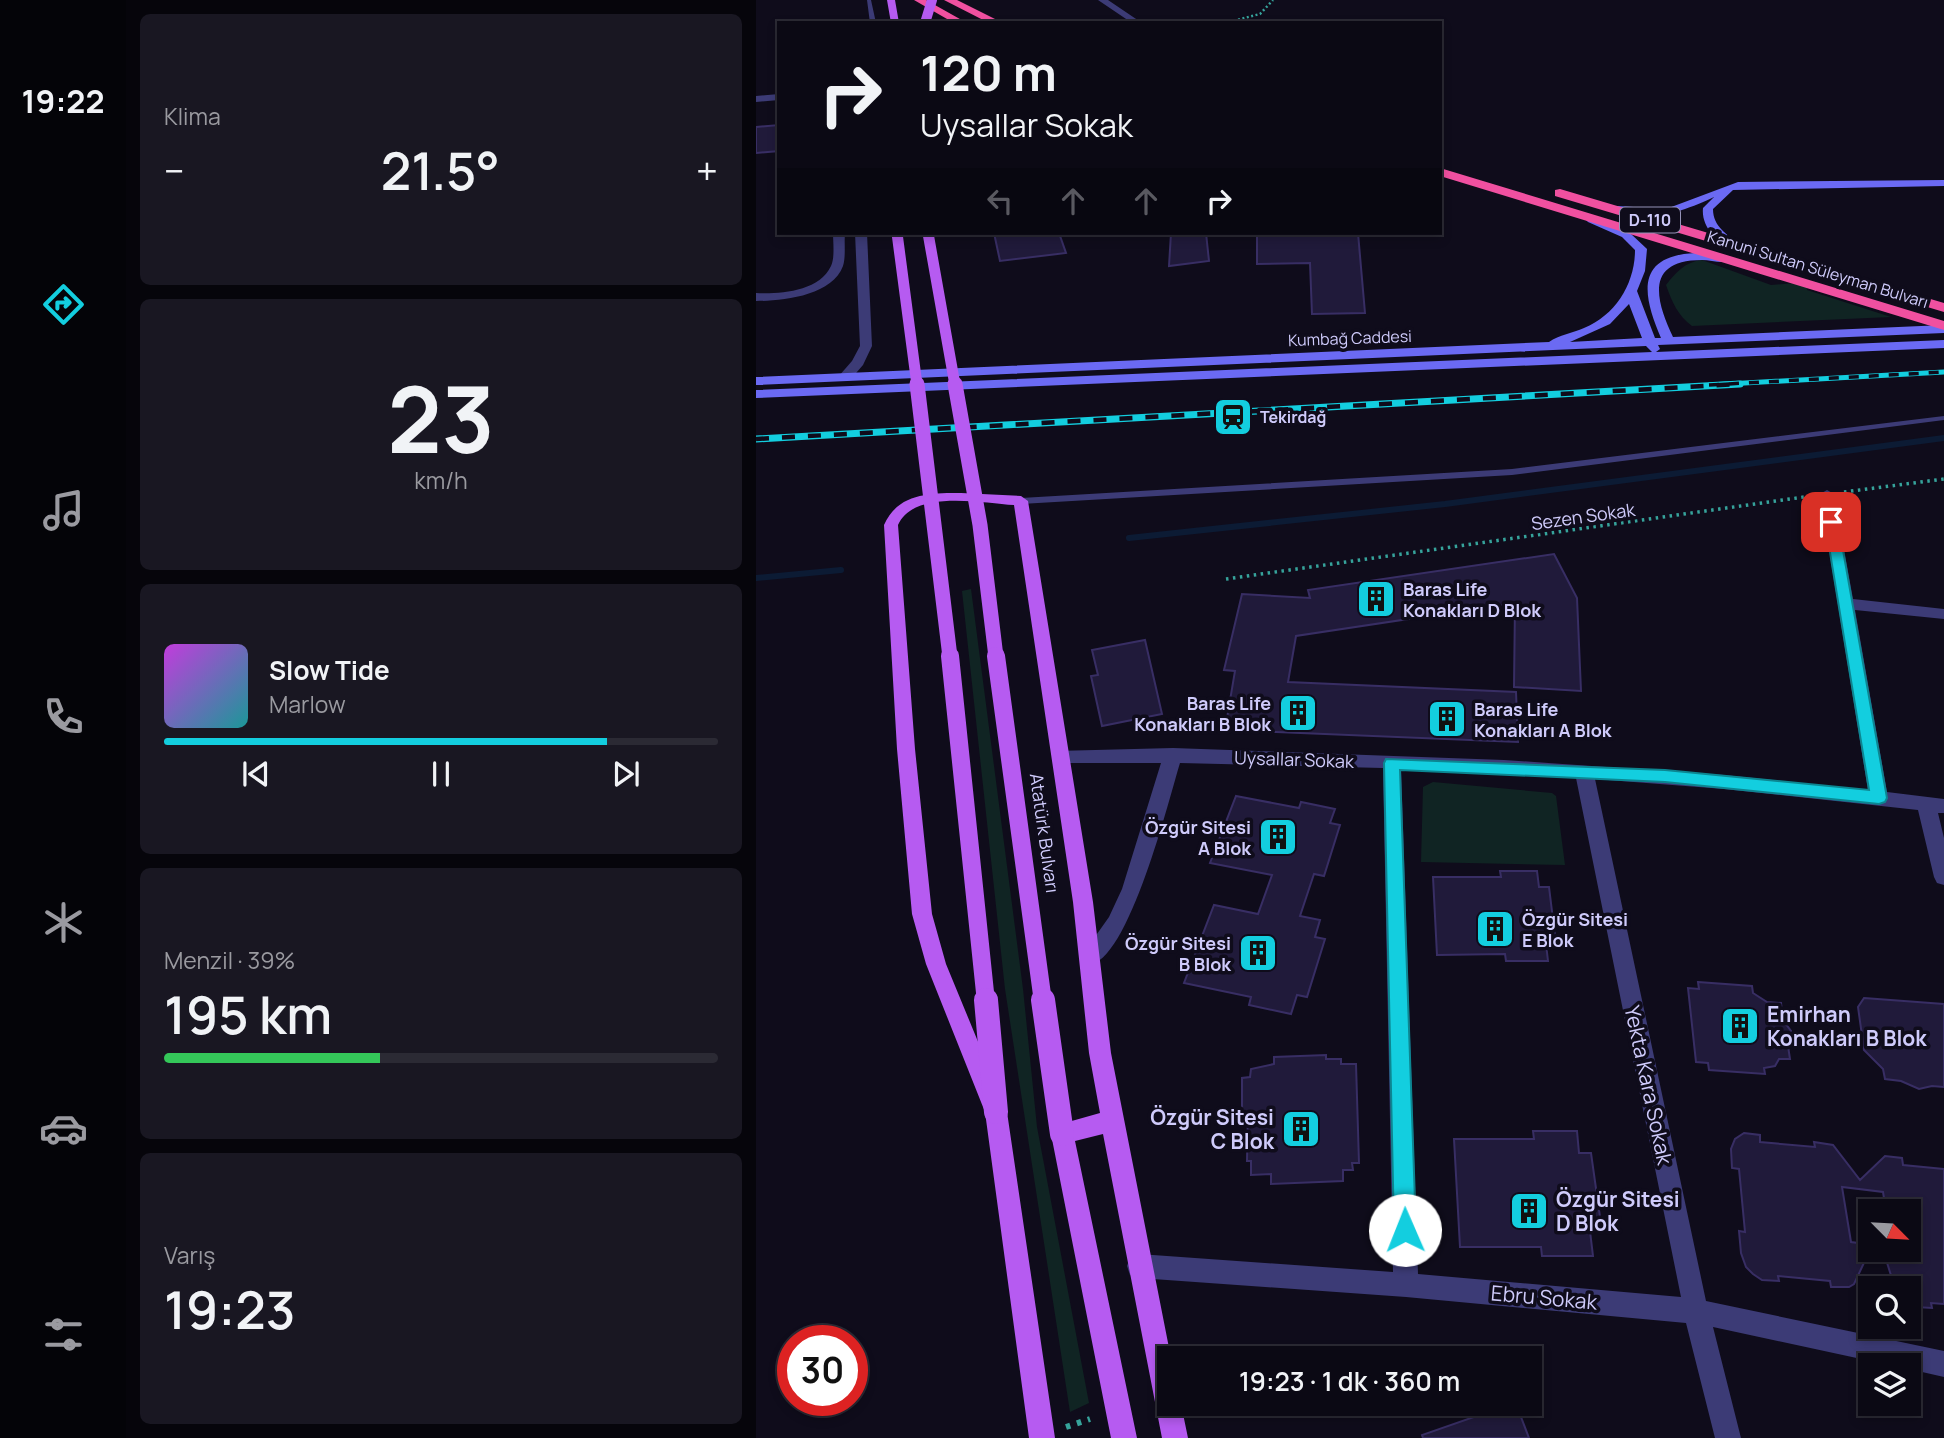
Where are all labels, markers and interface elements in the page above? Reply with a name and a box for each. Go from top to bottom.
text: 120 m [920,39,1057,106]
icon: right [805,49,896,140]
text: 19:22 [22,79,104,123]
text: Klima [164,100,221,132]
text: Uysallar Sokak [920,103,1133,147]
text: 21.5° [381,135,500,206]
text: − [164,144,185,196]
text: + [696,144,718,196]
icon: left [981,182,1019,220]
icon: ahead [1054,182,1092,220]
icon: ahead [1127,182,1165,220]
icon: right [1200,182,1238,220]
road number: D-110 [1620,208,1680,232]
street label: Kanuni Sultan Süleyman Bulvarı [1705,225,1931,313]
icon: directions [39,280,88,329]
street label: Kumbağ Caddesi [1288,325,1412,351]
text: 23 [387,356,495,480]
station icon: Tekirdağ [1212,396,1254,438]
place label: Tekirdağ [1260,406,1326,428]
text: km/h [414,464,468,496]
icon: music [39,486,88,535]
pin [1801,492,1861,552]
street label: Sezen Sokak [1530,497,1638,535]
icon: arrive [1812,503,1850,541]
place label: Baras Life Konakları D Blok [1403,577,1542,622]
building icon: Baras Life Konakları D Blok [1355,578,1397,620]
text: Slow Tide [269,652,390,688]
text: Marlow [269,688,346,720]
place label: Baras Life Konakları B Blok [1134,691,1272,736]
icon: phone [39,692,88,741]
building icon: Baras Life Konakları B Blok [1277,692,1319,734]
place label: Baras Life Konakları A Blok [1474,697,1613,742]
building icon: Baras Life Konakları A Blok [1426,698,1468,740]
street label: Uysallar Sokak [1234,745,1355,773]
icon: previous [237,755,275,793]
icon: pause [422,755,460,793]
icon: next [607,755,645,793]
street label: Atatürk Bulvarı [1025,772,1065,894]
place label: Özgür Sitesi A Blok [1145,815,1252,860]
building icon: Özgür Sitesi A Blok [1257,816,1299,858]
icon: climate [39,898,88,947]
place label: Özgür Sitesi E Blok [1522,907,1628,952]
building icon: Özgür Sitesi E Blok [1474,908,1516,950]
place label: Özgür Sitesi B Blok [1125,931,1232,976]
building icon: Özgür Sitesi B Blok [1237,932,1279,974]
text: Menzil · 39% [164,944,295,976]
text: 195 km [164,979,332,1050]
place label: Emirhan Konakları B Blok [1767,1000,1927,1052]
street label: Yekta Kara Sokak [1618,1003,1680,1168]
building icon: Emirhan Konakları B Blok [1719,1005,1761,1047]
place label: Özgür Sitesi C Blok [1150,1103,1275,1155]
icon: car [39,1104,88,1153]
building icon: Özgür Sitesi C Blok [1280,1108,1322,1150]
place label: Özgür Sitesi D Blok [1556,1185,1680,1237]
building icon: Özgür Sitesi D Blok [1508,1190,1550,1232]
position arrow [1368,1193,1442,1267]
north arrow [1858,1199,1922,1262]
map controls [1858,1199,1921,1416]
text: Varış [164,1239,215,1271]
text: 19:23 [164,1274,296,1345]
button: search [1858,1276,1921,1339]
street label: Ebru Sokak [1490,1278,1599,1316]
icon: filters [39,1310,88,1359]
speed limit sign: 30 [777,1325,868,1416]
button: layers [1858,1353,1921,1416]
text: 19:23 · 1 dk · 360 m [1239,1363,1460,1399]

